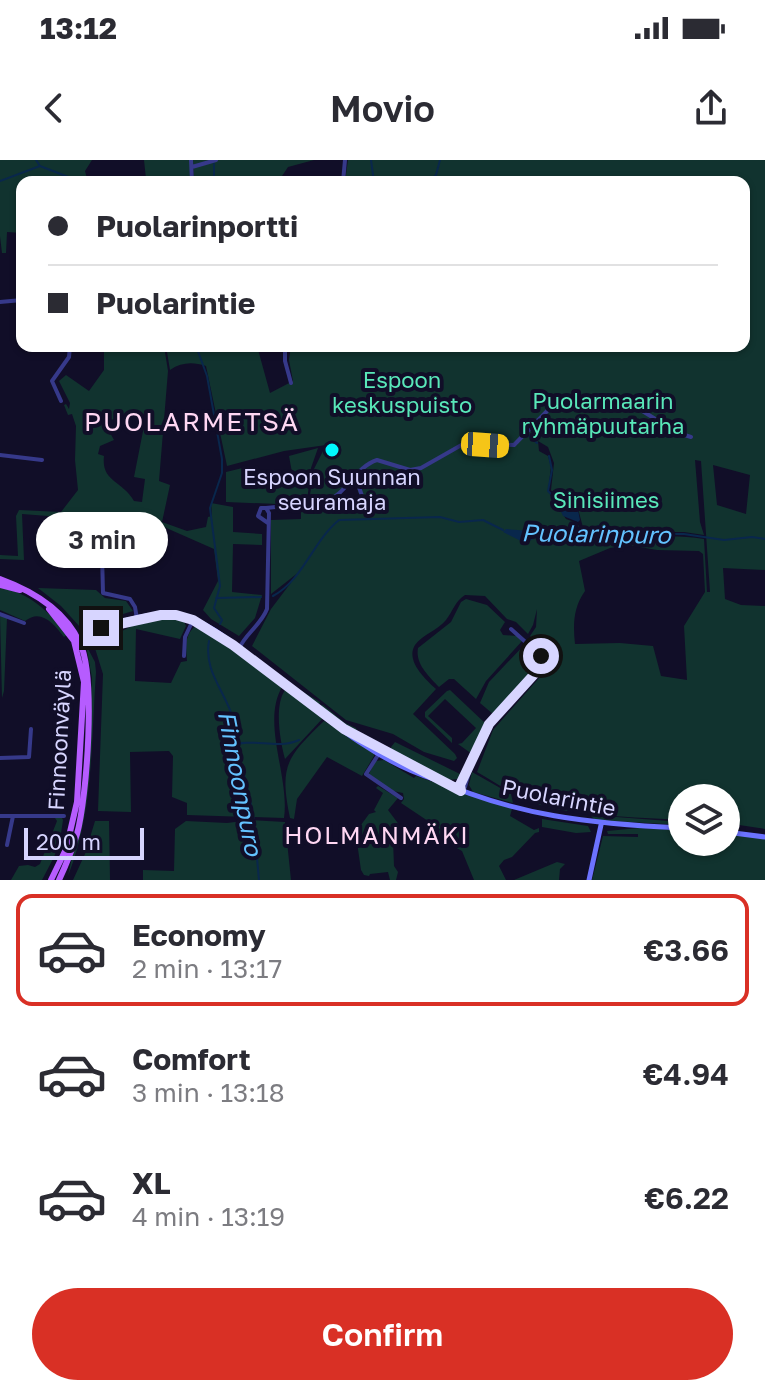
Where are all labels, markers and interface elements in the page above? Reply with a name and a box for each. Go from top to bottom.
text: 13:12 [40,10,117,46]
icon: back [32,86,76,130]
icon: share [689,86,733,130]
text: Movio [330,87,435,130]
text: Puolarinportti [96,208,298,244]
text: Puolarintie [96,285,255,321]
park label: Espoon keskuspuisto [332,366,472,418]
park label: Puolarmaarin ryhmäpuutarha [522,387,684,439]
district label: PUOLARMETSÄ [84,406,300,437]
car [460,431,510,459]
marker: Espoon Suunnan seuramaja [323,441,341,459]
place label: Espoon Suunnan seuramaja [243,463,421,515]
park label: Sinisiimes [553,486,659,513]
callout: 3 min [35,512,167,568]
water label: Puolarinpuro [521,517,672,549]
text: 3 min [68,524,136,555]
route end [83,610,119,646]
route start [523,638,559,674]
street label: Finnoonväylä [42,669,76,811]
water label: Finnoonpuro [213,708,270,859]
street label: Puolarintie [500,773,618,821]
map controls [668,784,740,856]
button: layers [668,784,740,856]
district label: HOLMANMÄKI [284,820,470,849]
scale bar [24,824,144,860]
text: 200 m [36,828,101,855]
icon: car [36,914,108,986]
text: Economy [132,917,266,953]
text: €3.66 [643,932,729,968]
text: 2 min · 13:17 [132,953,282,984]
icon: car [36,1038,108,1110]
text: Comfort [132,1041,251,1077]
text: €4.94 [643,1056,729,1092]
text: 3 min · 13:18 [132,1077,285,1108]
icon: car [36,1162,108,1234]
text: XL [132,1165,171,1201]
text: €6.22 [644,1180,729,1216]
text: 4 min · 13:19 [132,1201,285,1232]
button: Confirm [32,1288,733,1380]

